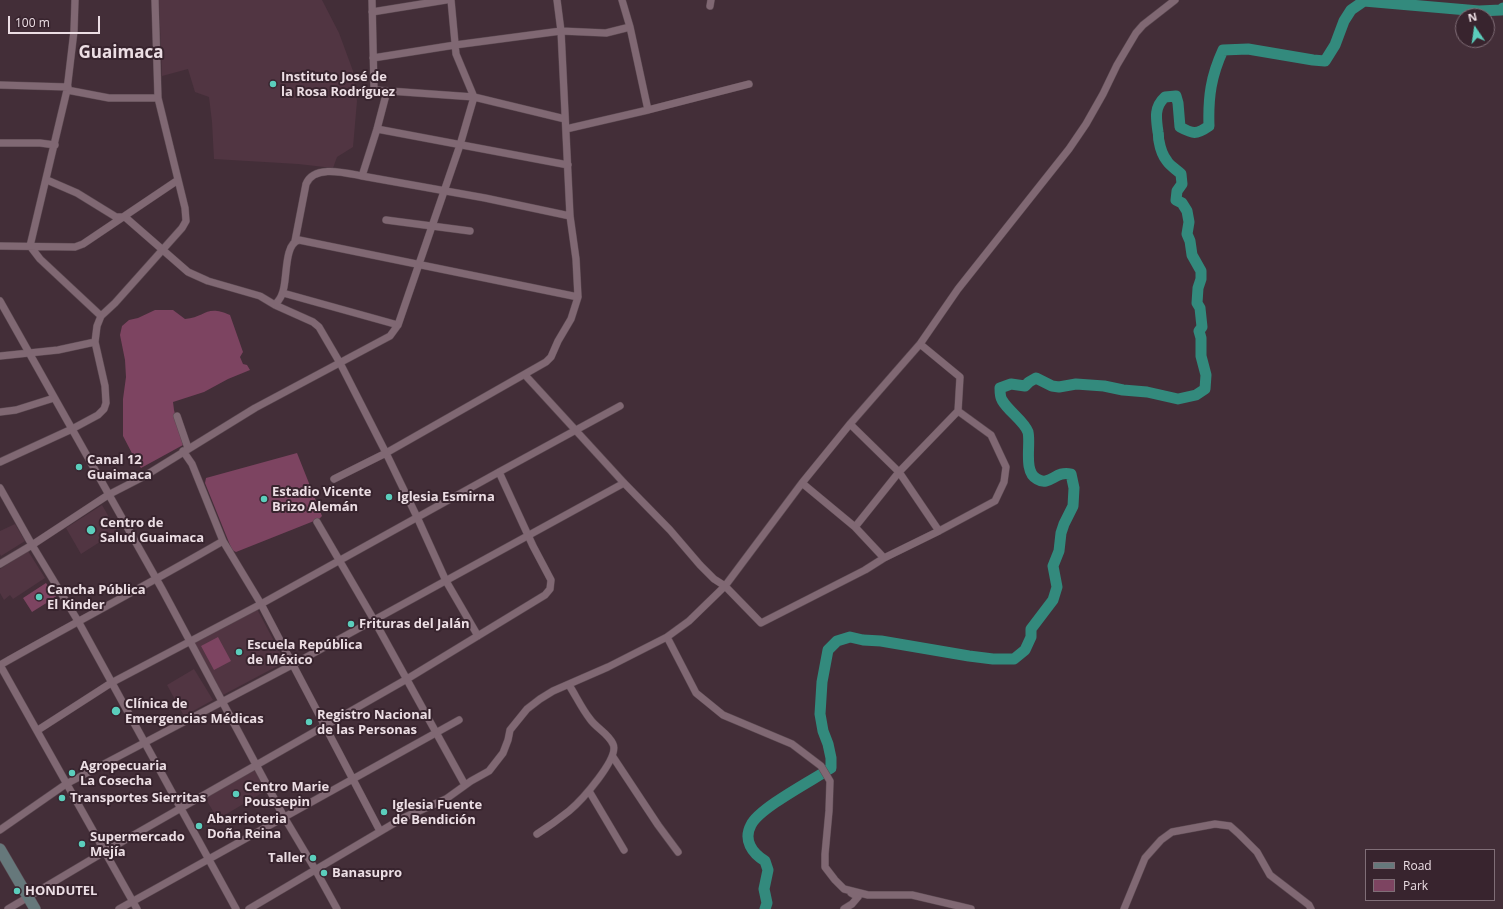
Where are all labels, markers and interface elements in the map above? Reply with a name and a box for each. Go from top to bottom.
scale bar [10,8,102,34]
north arrow [1455,8,1495,48]
text: N [1466,8,1478,25]
text: 100 m [15,14,50,31]
district label: Guaimaca [79,43,163,63]
place label: Instituto José de la Rosa Rodríguez [281,69,395,100]
marker: Instituto José de la Rosa Rodríguez [268,79,278,89]
place label: Canal 12 Guaimaca [87,452,152,483]
marker: Canal 12 Guaimaca [74,462,84,472]
place label: Estadio Vicente Brizo Alemán [272,484,372,515]
place label: Iglesia Esmirna [397,489,495,505]
marker: Iglesia Esmirna [384,492,394,502]
marker: Estadio Vicente Brizo Alemán [259,494,269,504]
place label: Centro de Salud Guaimaca [100,515,204,546]
marker: Centro de Salud Guaimaca [85,524,97,536]
place label: Cancha Pública El Kinder [47,582,146,613]
marker: Cancha Pública El Kinder [34,592,44,602]
place label: Frituras del Jalán [359,616,470,632]
marker: Frituras del Jalán [346,619,356,629]
place label: Escuela República de México [247,637,363,668]
marker: Escuela República de México [234,647,244,657]
place label: Clínica de Emergencias Médicas [125,696,264,727]
marker: Clínica de Emergencias Médicas [110,705,122,717]
place label: Registro Nacional de las Personas [317,707,431,738]
marker: Registro Nacional de las Personas [304,717,314,727]
place label: Agropecuaria La Cosecha [80,758,167,789]
marker: Agropecuaria La Cosecha [67,768,77,778]
place label: Centro Marie Poussepin [244,779,329,810]
marker: Centro Marie Poussepin [231,789,241,799]
place label: Transportes Sierritas [70,790,206,806]
marker: Transportes Sierritas [57,793,67,803]
place label: Iglesia Fuente de Bendición [392,797,482,828]
marker: Iglesia Fuente de Bendición [379,807,389,817]
place label: Abarrioteria Doña Reina [207,811,287,842]
marker: Abarrioteria Doña Reina [194,821,204,831]
place label: Supermercado Mejía [90,829,185,860]
marker: Supermercado Mejía [77,839,87,849]
legend [1365,849,1495,901]
place label: Taller [268,850,305,866]
marker: Taller [308,853,318,863]
text: Road [1403,857,1432,874]
place label: Banasupro [332,865,402,881]
marker: Banasupro [319,868,329,878]
text: Park [1403,877,1428,894]
place label: HONDUTEL [25,883,97,899]
marker: HONDUTEL [12,886,22,896]

